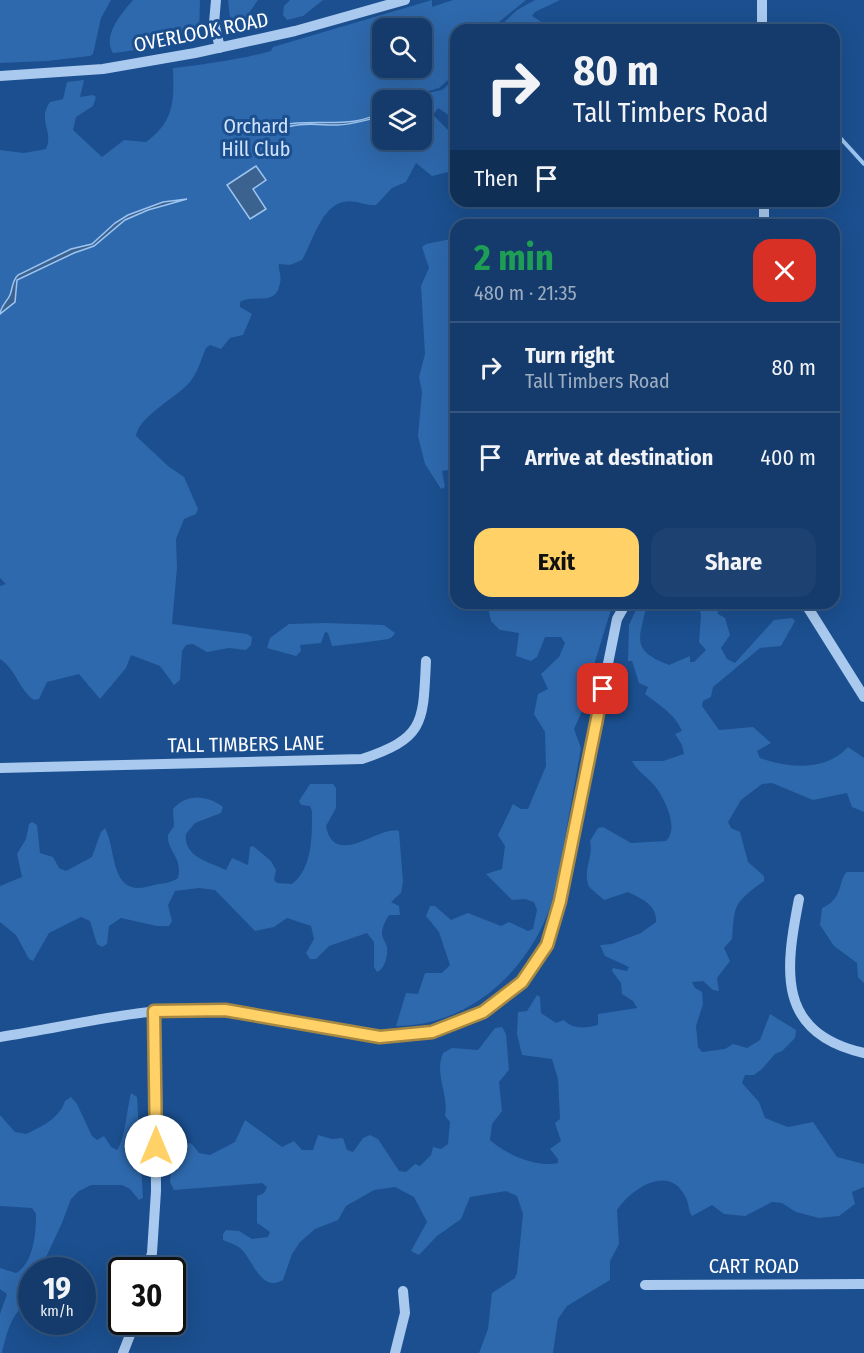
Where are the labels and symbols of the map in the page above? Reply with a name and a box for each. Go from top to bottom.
street label: OVERLOOK ROAD [132,7,270,57]
park label: Orchard Hill Club [222,114,290,161]
pin [577,663,628,714]
street label: TALL TIMBERS LANE [168,731,324,757]
position arrow [124,1114,188,1178]
street label: CART ROAD [709,1254,799,1278]
speed limit sign: 30 [108,1257,186,1335]

